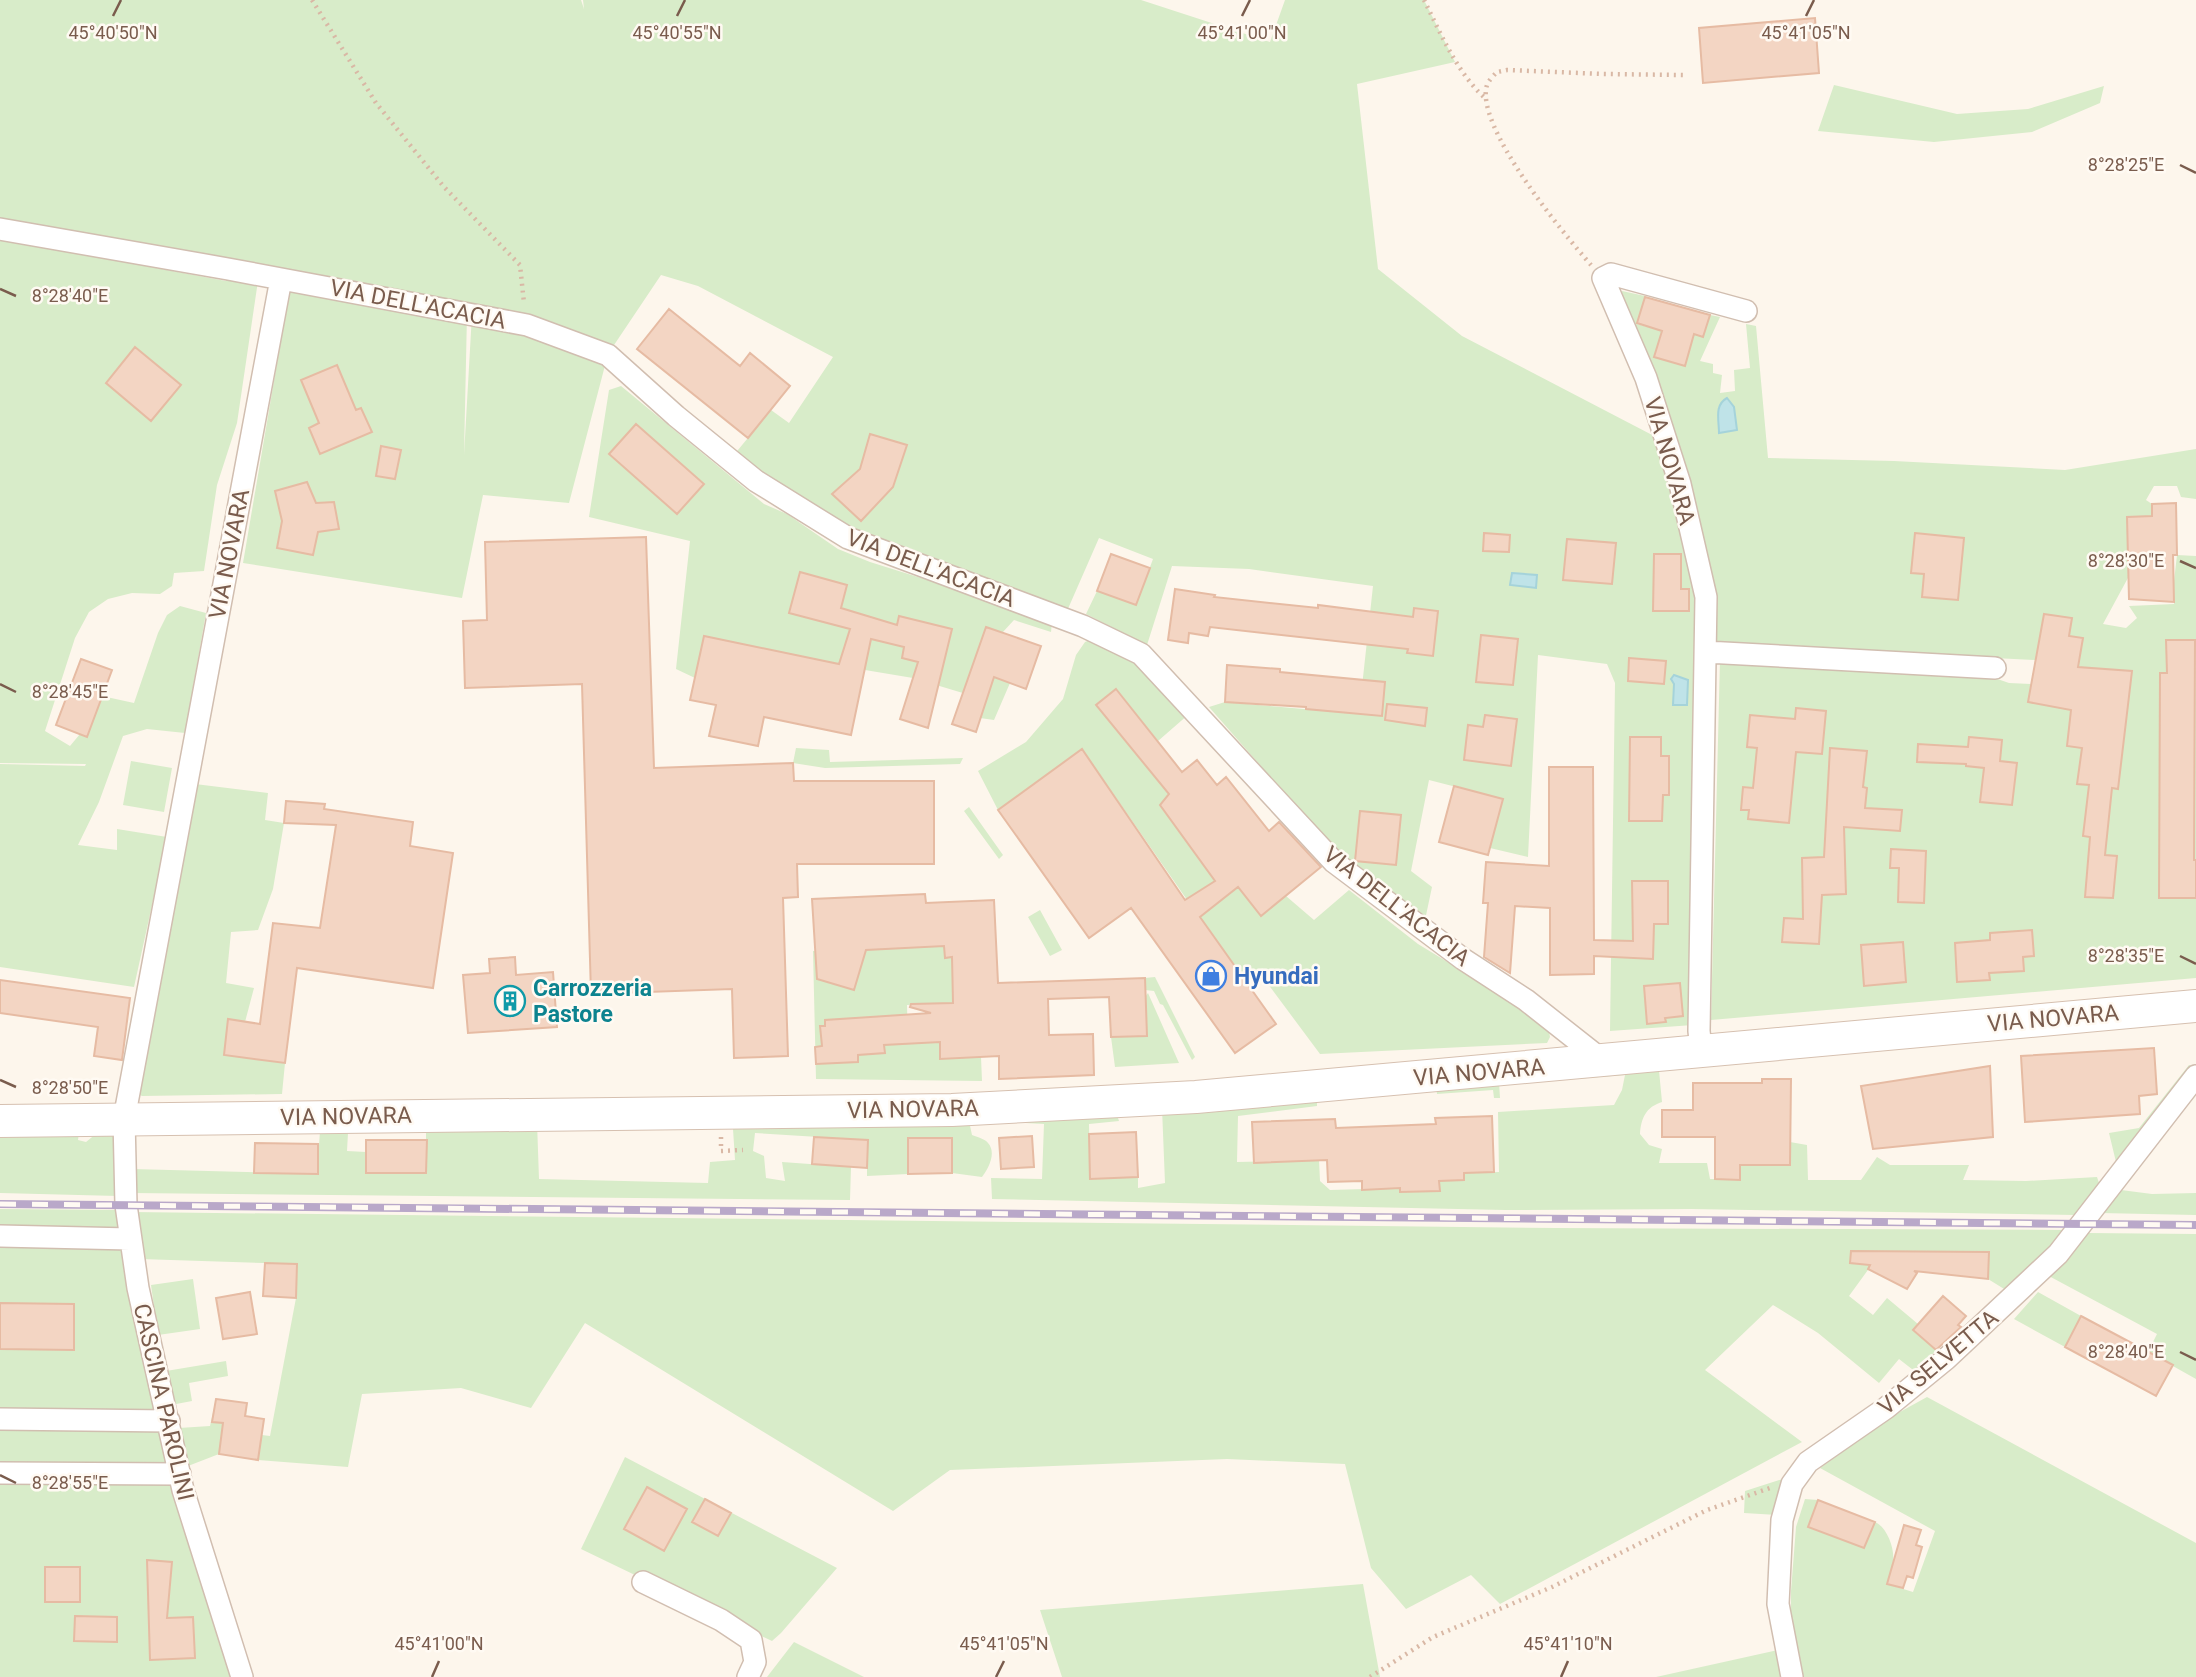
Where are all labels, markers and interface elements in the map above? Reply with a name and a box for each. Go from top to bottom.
text: 45°40'50"N [68,22,158,43]
text: 45°40'55"N [632,22,722,43]
text: 45°41'00"N [1197,22,1287,43]
text: 45°41'05"N [1761,22,1851,43]
text: 8°28'25"E [2088,154,2164,175]
street label: VIA DELL'ACACIA [328,274,508,335]
text: 8°28'40"E [32,285,108,306]
street label: VIA NOVARA [1638,394,1701,528]
street label: VIA NOVARA [204,487,255,621]
street label: VIA DELL'ACACIA [843,524,1019,613]
text: 8°28'30"E [2088,550,2164,571]
text: 8°28'45"E [32,681,108,702]
street label: VIA DELL'ACACIA [1318,841,1475,972]
text: 8°28'35"E [2088,945,2164,966]
shop icon: Hyundai [1194,959,1228,993]
place label: Hyundai [1234,963,1319,990]
place label: Carrozzeria Pastore [533,975,652,1028]
building icon: Carrozzeria Pastore [493,984,527,1018]
street label: VIA NOVARA [1986,999,2120,1038]
street label: VIA NOVARA [1412,1053,1546,1092]
text: 8°28'50"E [32,1077,108,1098]
street label: VIA NOVARA [847,1095,979,1124]
street label: VIA NOVARA [280,1102,412,1131]
street label: CASCINA PAROLINI [128,1301,199,1503]
street label: VIA SELVETTA [1873,1304,2004,1421]
text: 8°28'40"E [2088,1341,2164,1362]
text: 8°28'55"E [32,1472,108,1493]
text: 45°41'00"N [394,1633,484,1654]
text: 45°41'05"N [959,1633,1049,1654]
text: 45°41'10"N [1523,1633,1613,1654]

